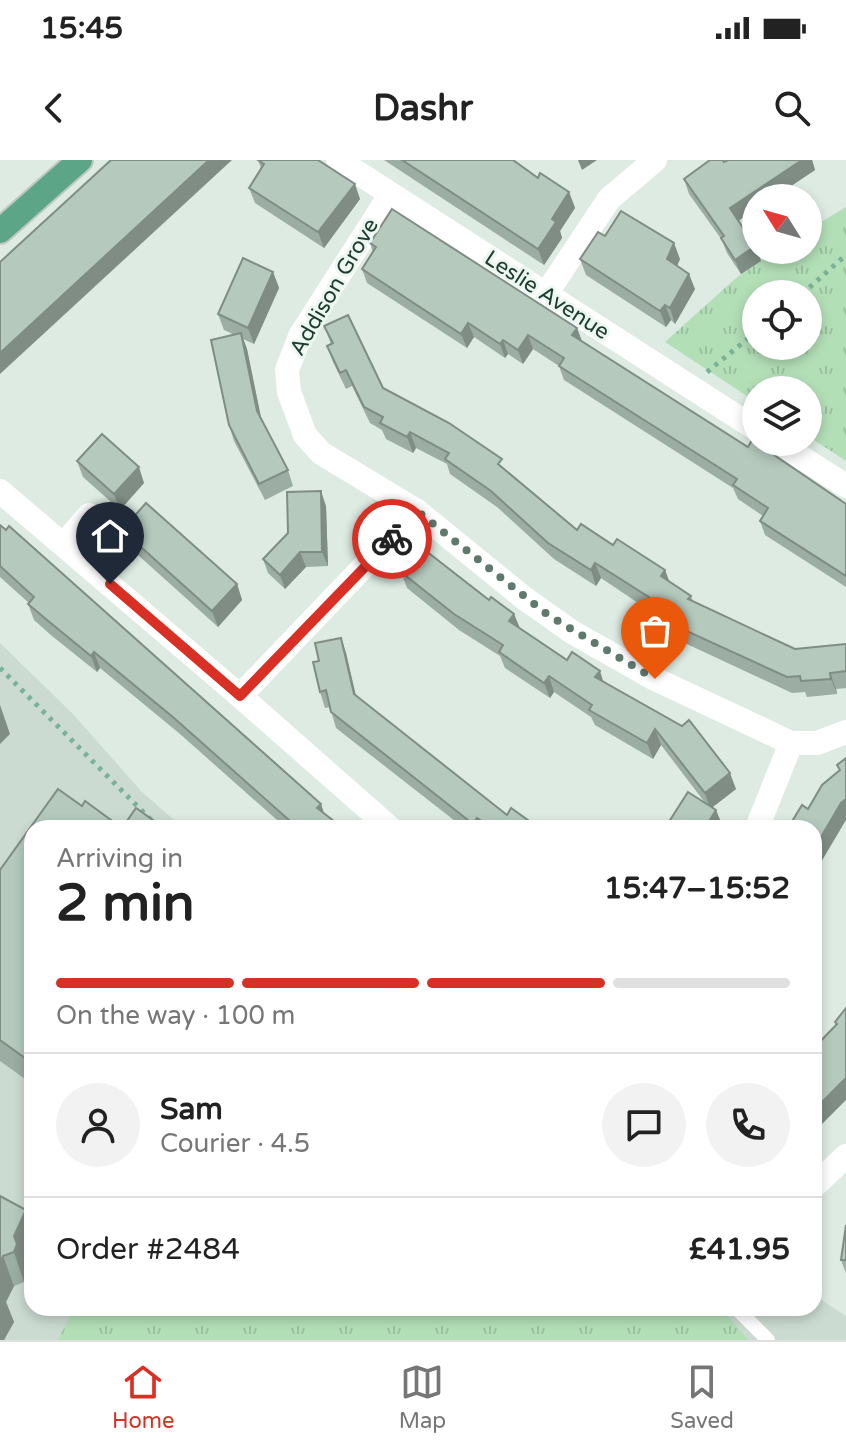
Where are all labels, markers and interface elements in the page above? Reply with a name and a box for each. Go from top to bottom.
text: 15:45 [40,10,123,47]
icon: back [32,86,76,130]
icon: search [770,86,814,130]
text: Dashr [373,87,473,130]
north arrow [742,184,822,264]
map controls [742,184,822,456]
street label: Addison Grove [284,214,384,360]
street label: Leslie Avenue [480,245,614,345]
button: locate [742,280,822,360]
button: layers [742,376,822,456]
courier [352,499,432,579]
pin [76,502,144,584]
icon: home [88,514,132,558]
icon: bike [370,517,414,561]
pin [621,597,689,679]
icon: bag [633,609,677,653]
text: Arriving in [56,843,183,874]
text: 15:47–15:52 [604,870,790,907]
text: 2 min [56,872,195,935]
text: On the way · 100 m [56,1000,295,1031]
button: person [56,1083,140,1167]
button: chat [602,1083,686,1167]
button: phone [706,1083,790,1167]
text: Sam [160,1091,223,1128]
text: Courier · 4.5 [160,1128,310,1159]
text: Order #2484 [56,1231,240,1268]
text: £41.95 [689,1231,790,1268]
tab: Home [112,1360,174,1434]
tab: Map [399,1360,446,1434]
tab: Saved [670,1360,734,1434]

